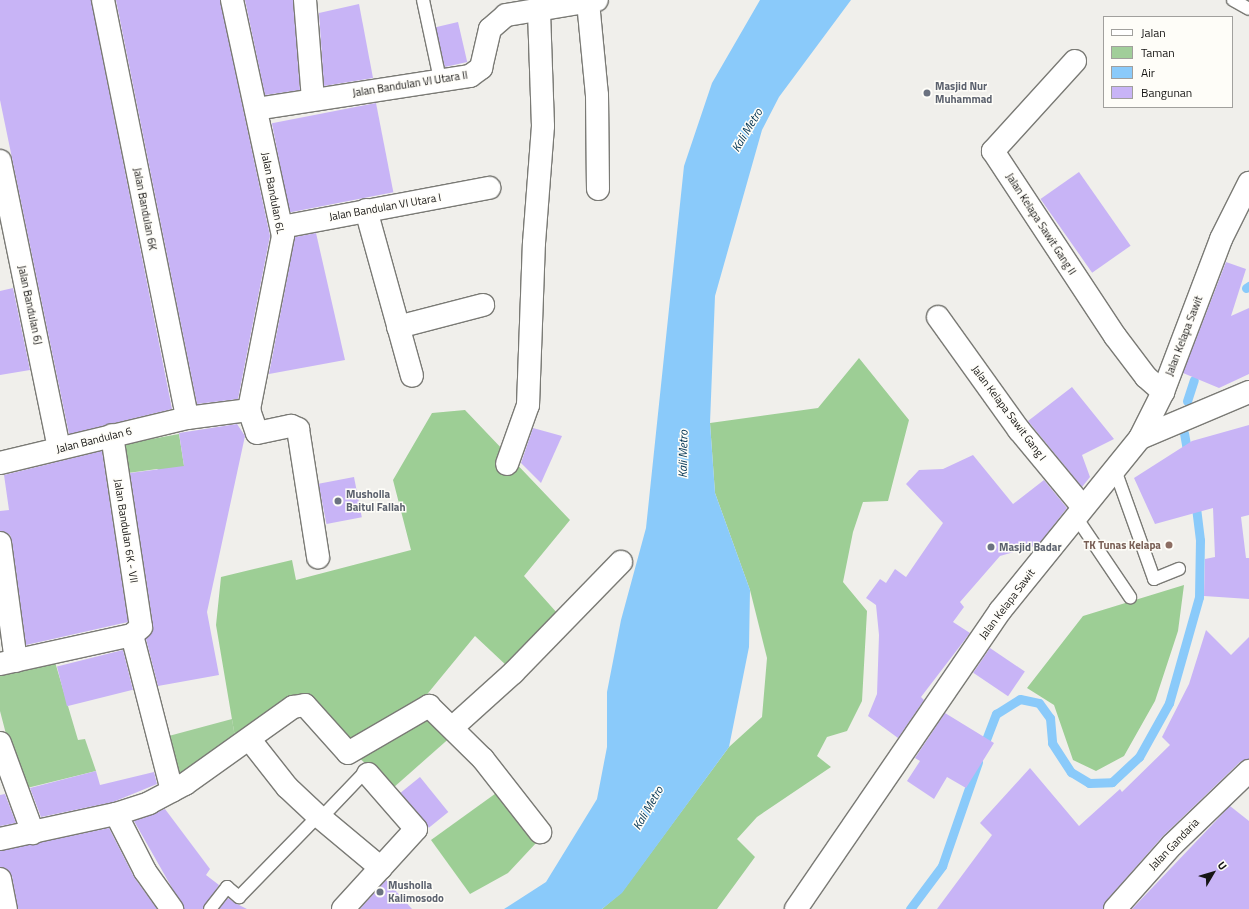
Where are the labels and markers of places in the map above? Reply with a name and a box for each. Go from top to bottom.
place label: Masjid Nur Muhammad [935,80,992,106]
marker: Masjid Nur Muhammad [922,88,932,98]
place label: Musholla Baitul Fallah [346,488,406,514]
marker: Musholla Baitul Fallah [333,496,343,506]
place label: TK Tunas Kelapa [1084,538,1161,552]
place label: Masjid Badar [999,540,1061,554]
marker: TK Tunas Kelapa [1164,540,1174,550]
marker: Masjid Badar [986,542,996,552]
place label: Musholla Kalimosodo [388,879,444,905]
marker: Musholla Kalimosodo [375,887,385,897]

